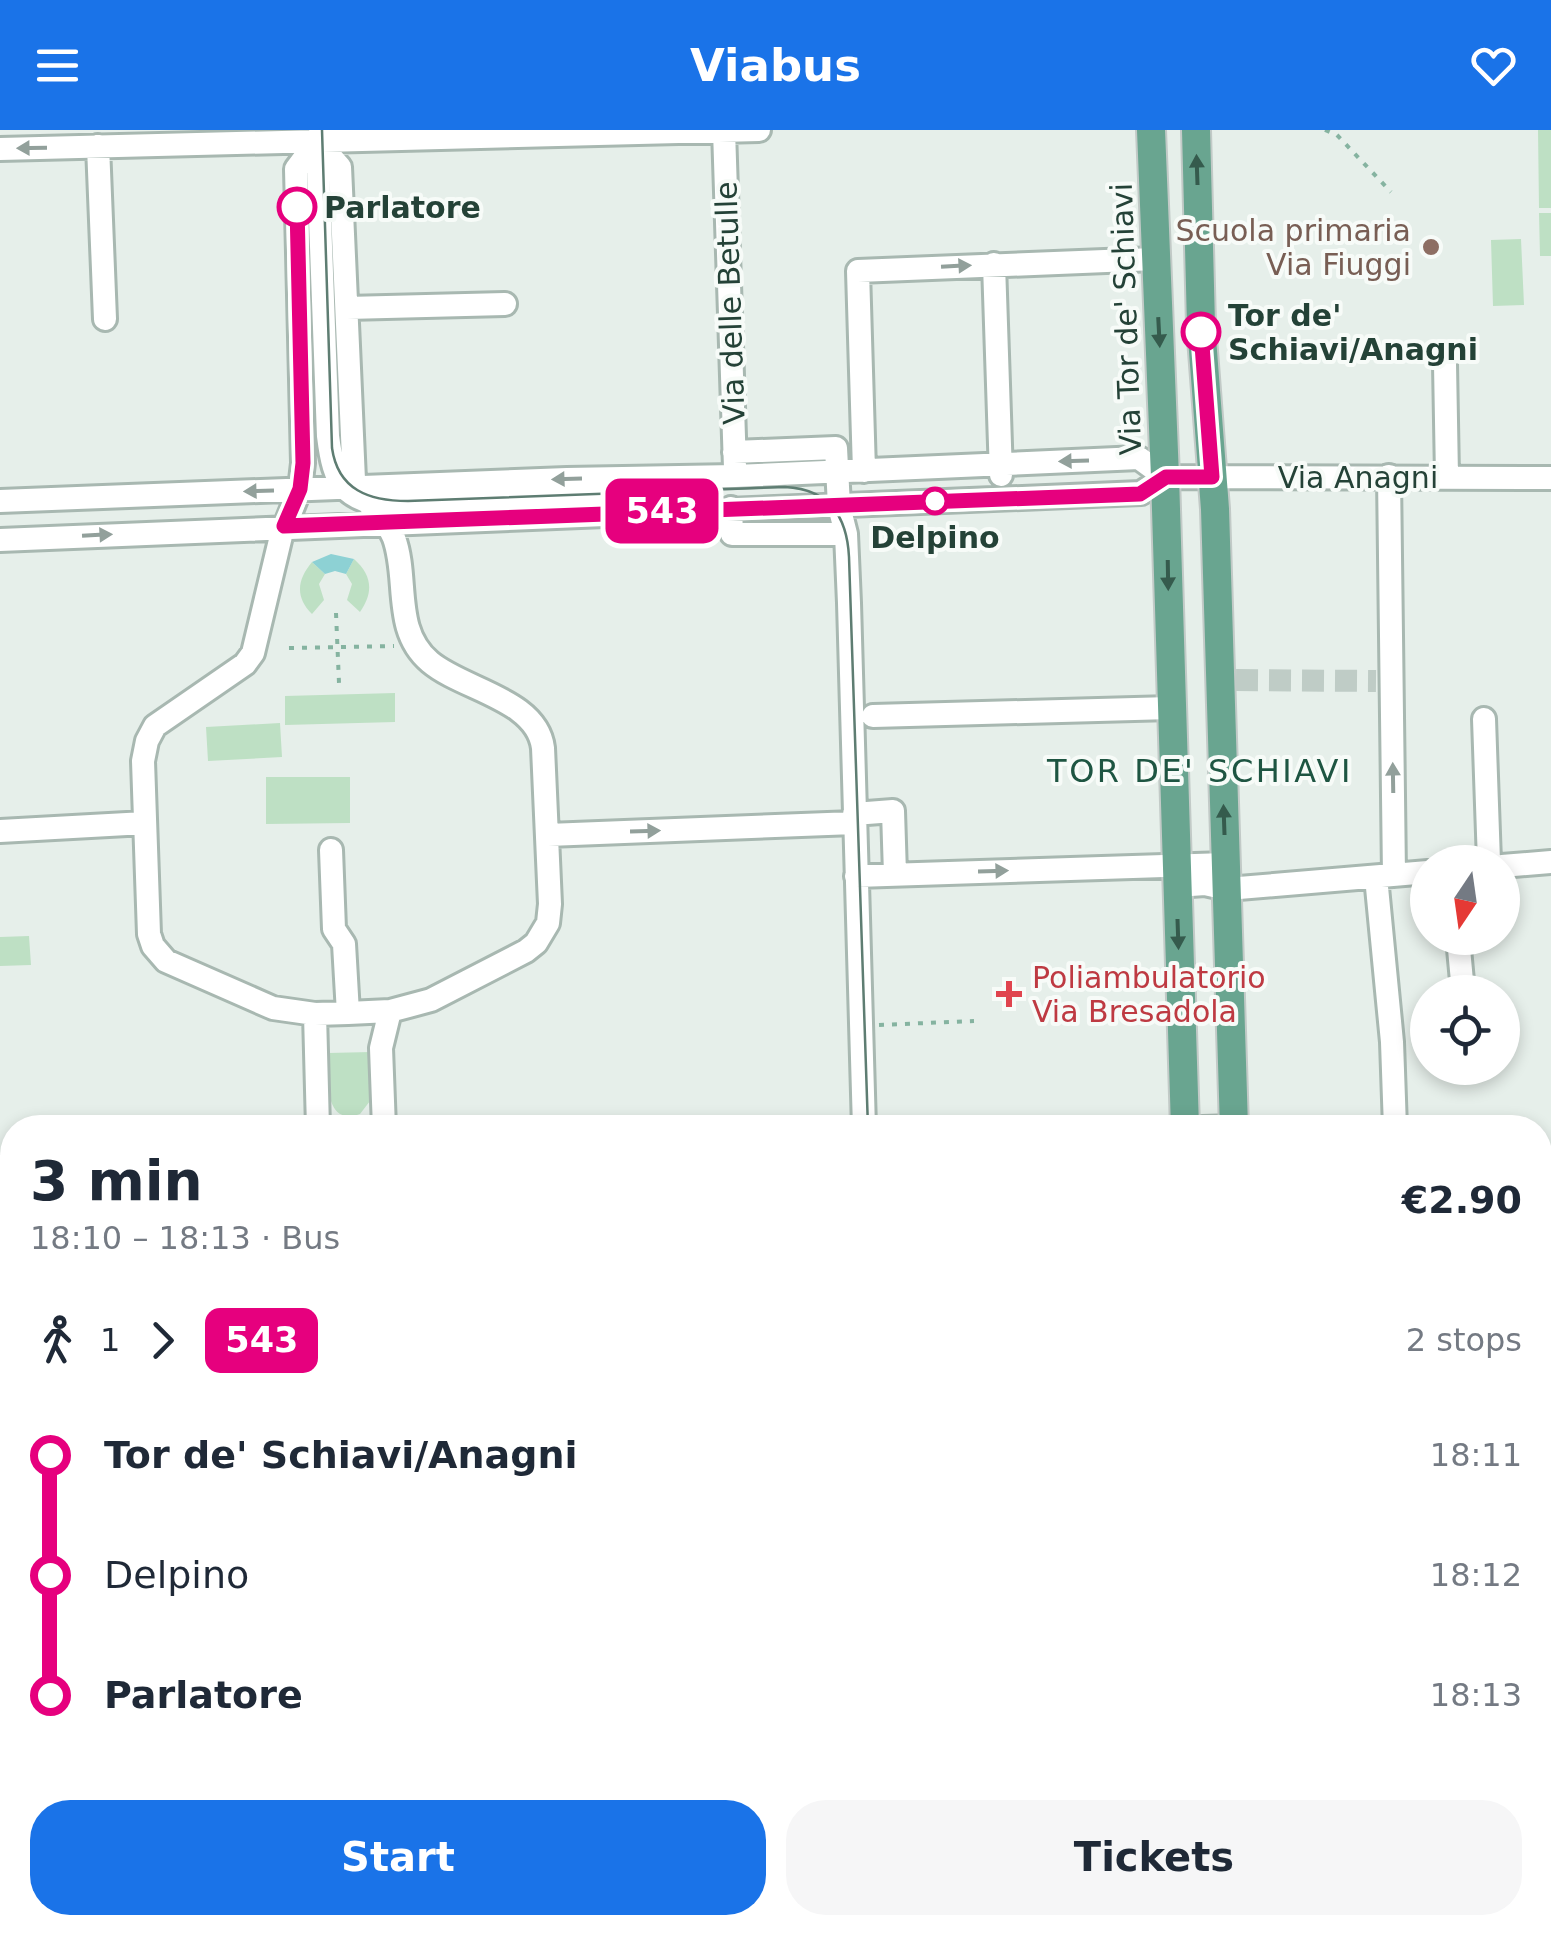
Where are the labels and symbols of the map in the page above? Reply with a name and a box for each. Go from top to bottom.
one-way arrow [15,140,47,156]
one-way arrow [1189,153,1205,185]
street label: Via delle Betulle [708,181,752,425]
street label: Via Tor de' Schiavi [1104,182,1148,456]
marker: Parlatore [278,188,316,226]
place label: Parlatore [324,190,481,225]
place label: Scuola primaria Via Fiuggi [1175,213,1411,282]
marker: Scuola primaria Via Fiuggi [1420,236,1442,258]
one-way arrow [940,258,972,274]
place label: Tor de' Schiavi/Anagni [1228,298,1478,367]
marker: Tor de' Schiavi/Anagni [1182,313,1220,351]
one-way arrow [1151,317,1167,349]
one-way arrow [1058,453,1090,469]
street label: Via Anagni [1278,460,1438,495]
one-way arrow [551,472,583,488]
line badge: 543 [604,478,720,544]
one-way arrow [243,483,275,499]
marker: Delpino [922,488,948,514]
place label: Delpino [870,520,1000,555]
one-way arrow [82,527,114,543]
one-way arrow [1160,559,1176,591]
district label: TOR DE' SCHIAVI [1046,752,1353,790]
one-way arrow [1384,761,1400,793]
one-way arrow [1216,804,1232,836]
one-way arrow [630,823,662,839]
north arrow [1410,845,1520,955]
one-way arrow [977,862,1009,878]
one-way arrow [1170,919,1186,951]
place label: Poliambulatorio Via Bresadola [1032,960,1266,1029]
marker: Poliambulatorio Via Bresadola [996,981,1022,1007]

